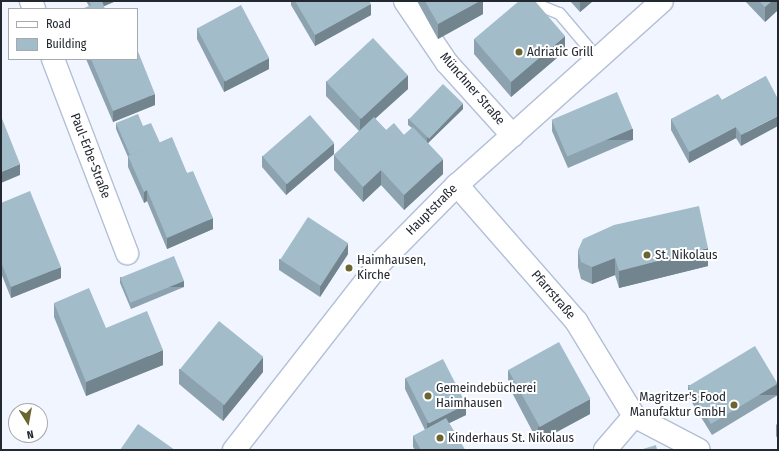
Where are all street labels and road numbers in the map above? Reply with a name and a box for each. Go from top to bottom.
street label: Münchner Straße [436,50,508,128]
street label: Paul-Erbe-Straße [67,111,113,201]
street label: Hauptstraße [403,181,461,239]
street label: Pfarrstraße [528,267,578,323]

